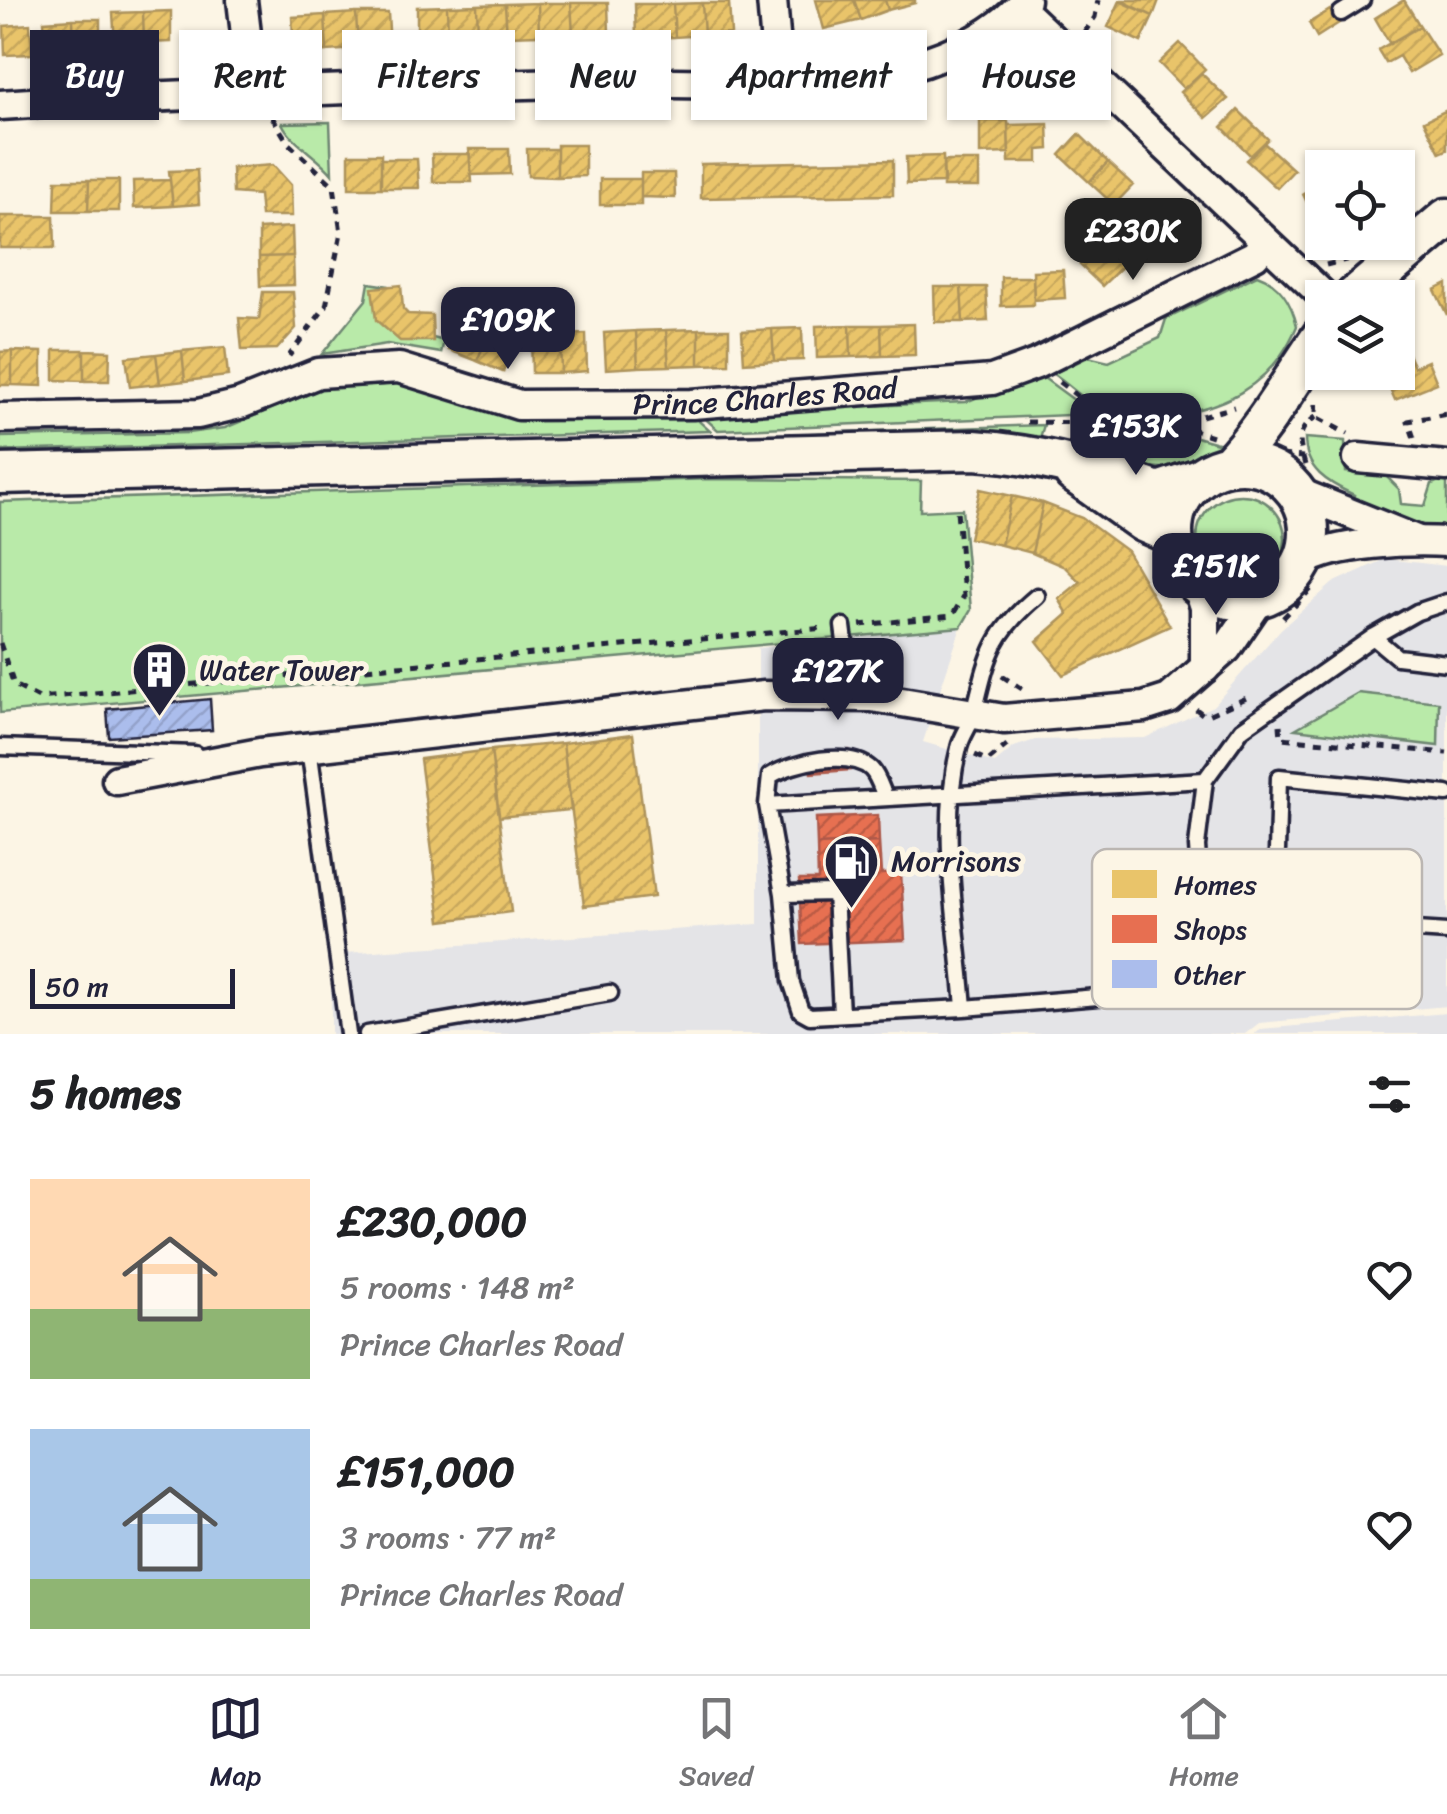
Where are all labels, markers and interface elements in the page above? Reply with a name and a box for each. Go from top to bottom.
chip: Buy [30,30,159,120]
chip: Rent [179,30,322,120]
chip: Filters [342,30,515,120]
chip: New [535,30,671,120]
chip: Apartment [691,30,927,120]
chip: House [947,30,1111,120]
map controls [1305,150,1415,390]
button: locate [1305,150,1415,260]
pin: £230K [1063,198,1203,283]
text: £230K [1087,202,1179,259]
button: layers [1305,280,1415,390]
pin: £109K [438,287,578,372]
text: £109K [463,291,553,348]
street label: Prince Charles Road [632,361,901,431]
pin: £153K [1066,393,1206,478]
text: £153K [1092,397,1180,454]
pin: £151K [1146,533,1286,618]
text: £151K [1174,537,1258,594]
pin: £127K [768,638,908,723]
building icon: Water Tower [130,640,190,719]
text: £127K [795,642,881,699]
place label: Water Tower [199,643,364,697]
fuel station icon: Morrisons [822,831,882,910]
place label: Morrisons [891,834,1021,888]
legend [1092,849,1422,1009]
text: Homes [1174,860,1257,909]
text: Shops [1174,905,1247,954]
text: Other [1174,950,1246,999]
text: 50 m [45,962,109,1011]
scale bar [30,964,235,1008]
text: 5 homes [30,1057,181,1131]
icon: filters [1362,1067,1417,1122]
text: £230,000 [340,1185,527,1259]
icon: home [110,1219,230,1339]
icon: heart [1362,1252,1417,1307]
text: 5 rooms · 148 m² [340,1259,575,1316]
text: Prince Charles Road [340,1316,623,1373]
text: £151,000 [340,1435,515,1509]
icon: home [110,1469,230,1589]
icon: heart [1362,1502,1417,1557]
text: 3 rooms · 77 m² [340,1509,556,1566]
text: Prince Charles Road [340,1566,623,1623]
tab: Map [208,1691,263,1800]
tab: Saved [679,1691,753,1800]
tab: Home [1169,1691,1239,1800]

